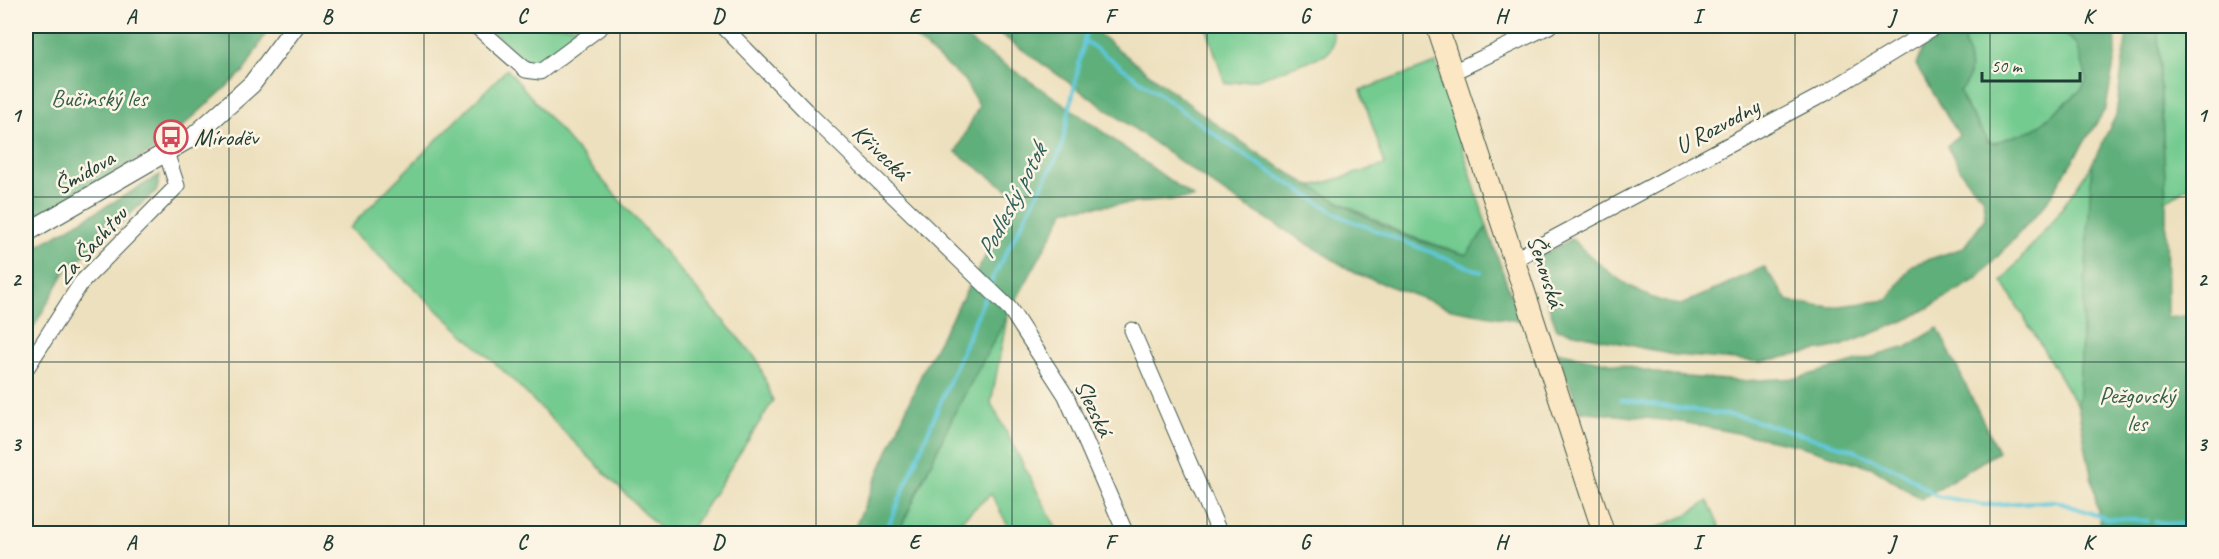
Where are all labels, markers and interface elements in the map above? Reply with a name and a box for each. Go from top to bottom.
text: A [126,4,138,29]
text: B [322,4,334,29]
text: C [517,4,529,29]
text: D [712,4,726,29]
text: E [909,4,923,29]
text: F [1105,4,1119,29]
text: G [1300,4,1313,29]
text: H [1495,4,1510,29]
text: I [1693,4,1706,29]
text: J [1887,4,1899,29]
text: K [2083,4,2097,29]
scale bar [1982,45,2080,83]
text: 50 m [1991,55,2024,77]
park label: Bučinský les [51,83,149,113]
street label: U Rozvodny [1670,91,1766,161]
text: 1 [12,103,23,128]
text: 1 [2198,103,2209,128]
street label: Křivecká [846,117,918,188]
bus stop icon: Míroděv [153,119,189,155]
place label: Míroděv [194,122,260,152]
water label: Podleský potok [969,134,1057,264]
street label: Šmídova [48,142,121,201]
street label: Za Šachtou [48,198,135,290]
street label: Šenovská [1520,231,1572,313]
text: 2 [12,267,23,292]
text: 2 [2198,267,2209,292]
street label: Slezská [1068,375,1122,443]
park label: Pežgovský les [2099,380,2178,438]
text: 3 [12,432,23,457]
text: 3 [2198,432,2209,457]
text: A [126,530,138,555]
text: B [322,530,334,555]
text: C [517,530,529,555]
text: D [712,530,726,555]
text: E [909,530,923,555]
text: F [1105,530,1119,555]
text: G [1300,530,1313,555]
text: H [1495,530,1510,555]
text: I [1693,530,1706,555]
text: J [1887,530,1899,555]
text: K [2083,530,2097,555]

